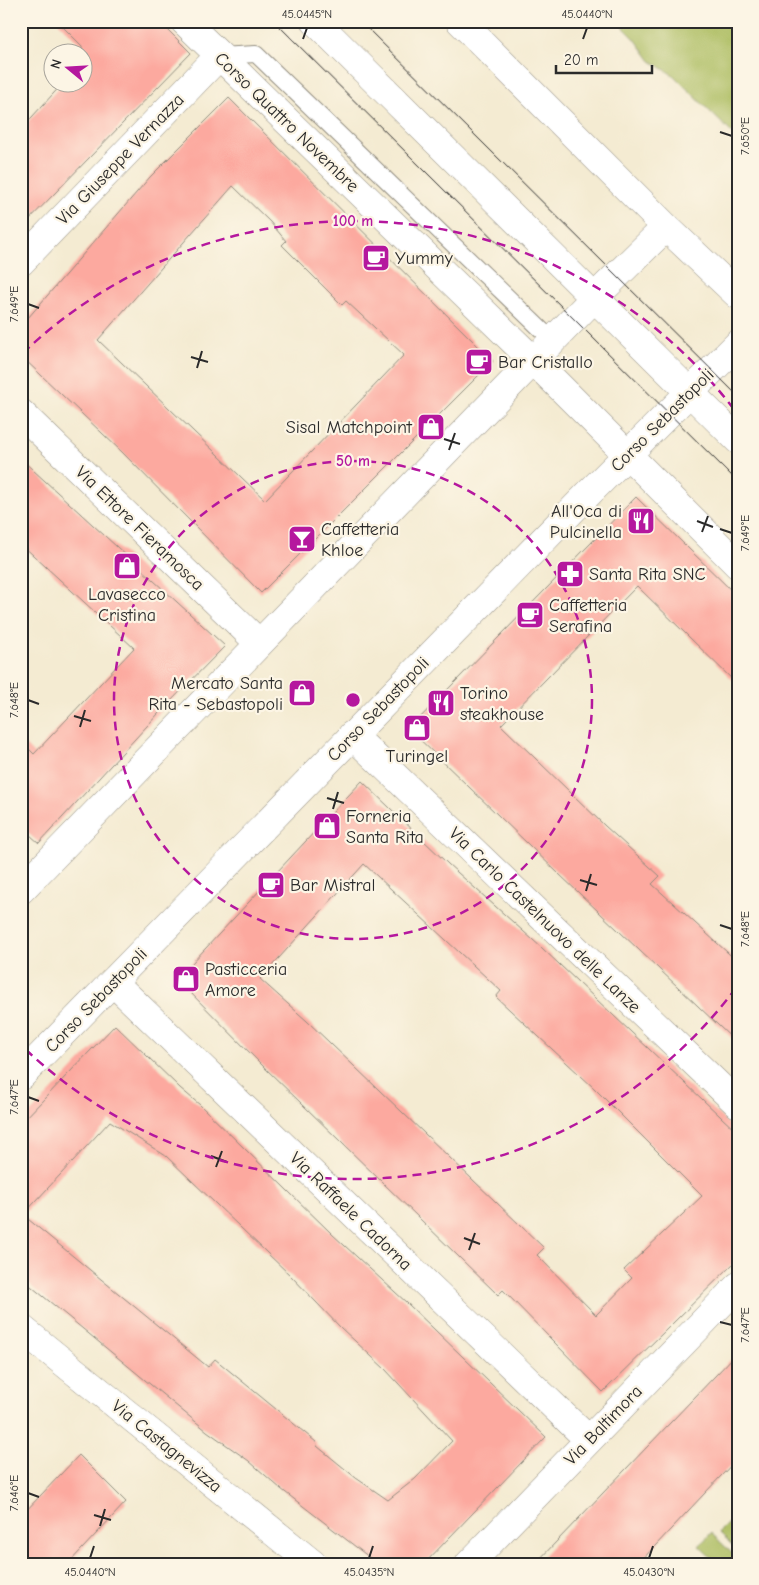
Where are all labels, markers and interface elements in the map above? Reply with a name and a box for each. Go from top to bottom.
text: 45.0445°N [282,7,332,21]
text: 45.0440°N [561,7,613,21]
north arrow [42,42,92,92]
scale bar [556,42,653,74]
street label: Corso Quattro Novembre [210,48,363,197]
text: 20 m [564,51,598,69]
text: N [47,57,66,71]
street label: Via Giuseppe Vernazza [52,89,188,229]
text: 7.650°E [738,117,752,155]
text: 100 m [333,212,373,230]
cafe icon: Yummy [361,243,391,273]
place label: Yummy [395,248,454,269]
text: 7.649°E [7,286,21,322]
cafe icon: Bar Cristallo [464,347,494,377]
place label: Bar Cristallo [498,352,593,373]
street label: Corso Sebastopoli [606,364,718,476]
shop icon: Sisal Matchpoint [416,412,446,442]
place label: Sisal Matchpoint [286,417,413,438]
text: 50 m [336,452,370,470]
street label: Via Ettore Fieramosca [71,462,208,595]
place label: All'Oca di Pulcinella [550,501,622,543]
restaurant icon: All'Oca di Pulcinella [626,506,656,536]
text: 7.649°E [738,515,752,551]
place label: Caffetteria Khloe [321,519,399,561]
bar icon: Caffetteria Khloe [287,524,317,554]
shop icon: Lavasecco Cristina [112,551,142,581]
pharmacy icon: Santa Rita SNC [555,559,585,589]
place label: Santa Rita SNC [589,564,706,585]
place label: Lavasecco Cristina [88,584,166,626]
place label: Caffetteria Serafina [549,595,627,637]
cafe icon: Caffetteria Serafina [515,600,545,630]
street label: Corso Sebastopoli [323,653,434,766]
place label: Mercato Santa Rita - Sebastopoli [148,673,283,715]
shop icon: Mercato Santa Rita - Sebastopoli [287,678,317,708]
text: 7.648°E [7,682,21,718]
place label: Torino steakhouse [460,683,544,725]
restaurant icon: Torino steakhouse [426,688,456,718]
centre of rings [344,691,362,709]
shop icon: Turingel [402,713,432,743]
place label: Turingel [386,746,448,767]
place label: Forneria Santa Rita [346,806,424,848]
shop icon: Forneria Santa Rita [312,811,342,841]
street label: Via Carlo Castelnuovo delle Lanze [444,823,645,1018]
cafe icon: Bar Mistral [256,870,286,900]
place label: Bar Mistral [290,875,375,896]
text: 7.648°E [738,911,752,947]
street label: Corso Sebastopoli [41,944,152,1057]
place label: Pasticceria Amore [205,959,287,1001]
shop icon: Pasticceria Amore [171,964,201,994]
text: 7.647°E [7,1079,21,1115]
street label: Via Raffaele Cadorna [285,1148,416,1275]
text: 7.647°E [738,1307,752,1343]
street label: Via Baltimora [560,1381,647,1470]
street label: Via Castagnevizza [107,1396,226,1497]
text: 7.646°E [7,1475,21,1511]
text: 45.0440°N [64,1565,116,1579]
text: 45.0435°N [344,1565,394,1579]
text: 45.0430°N [623,1565,675,1579]

